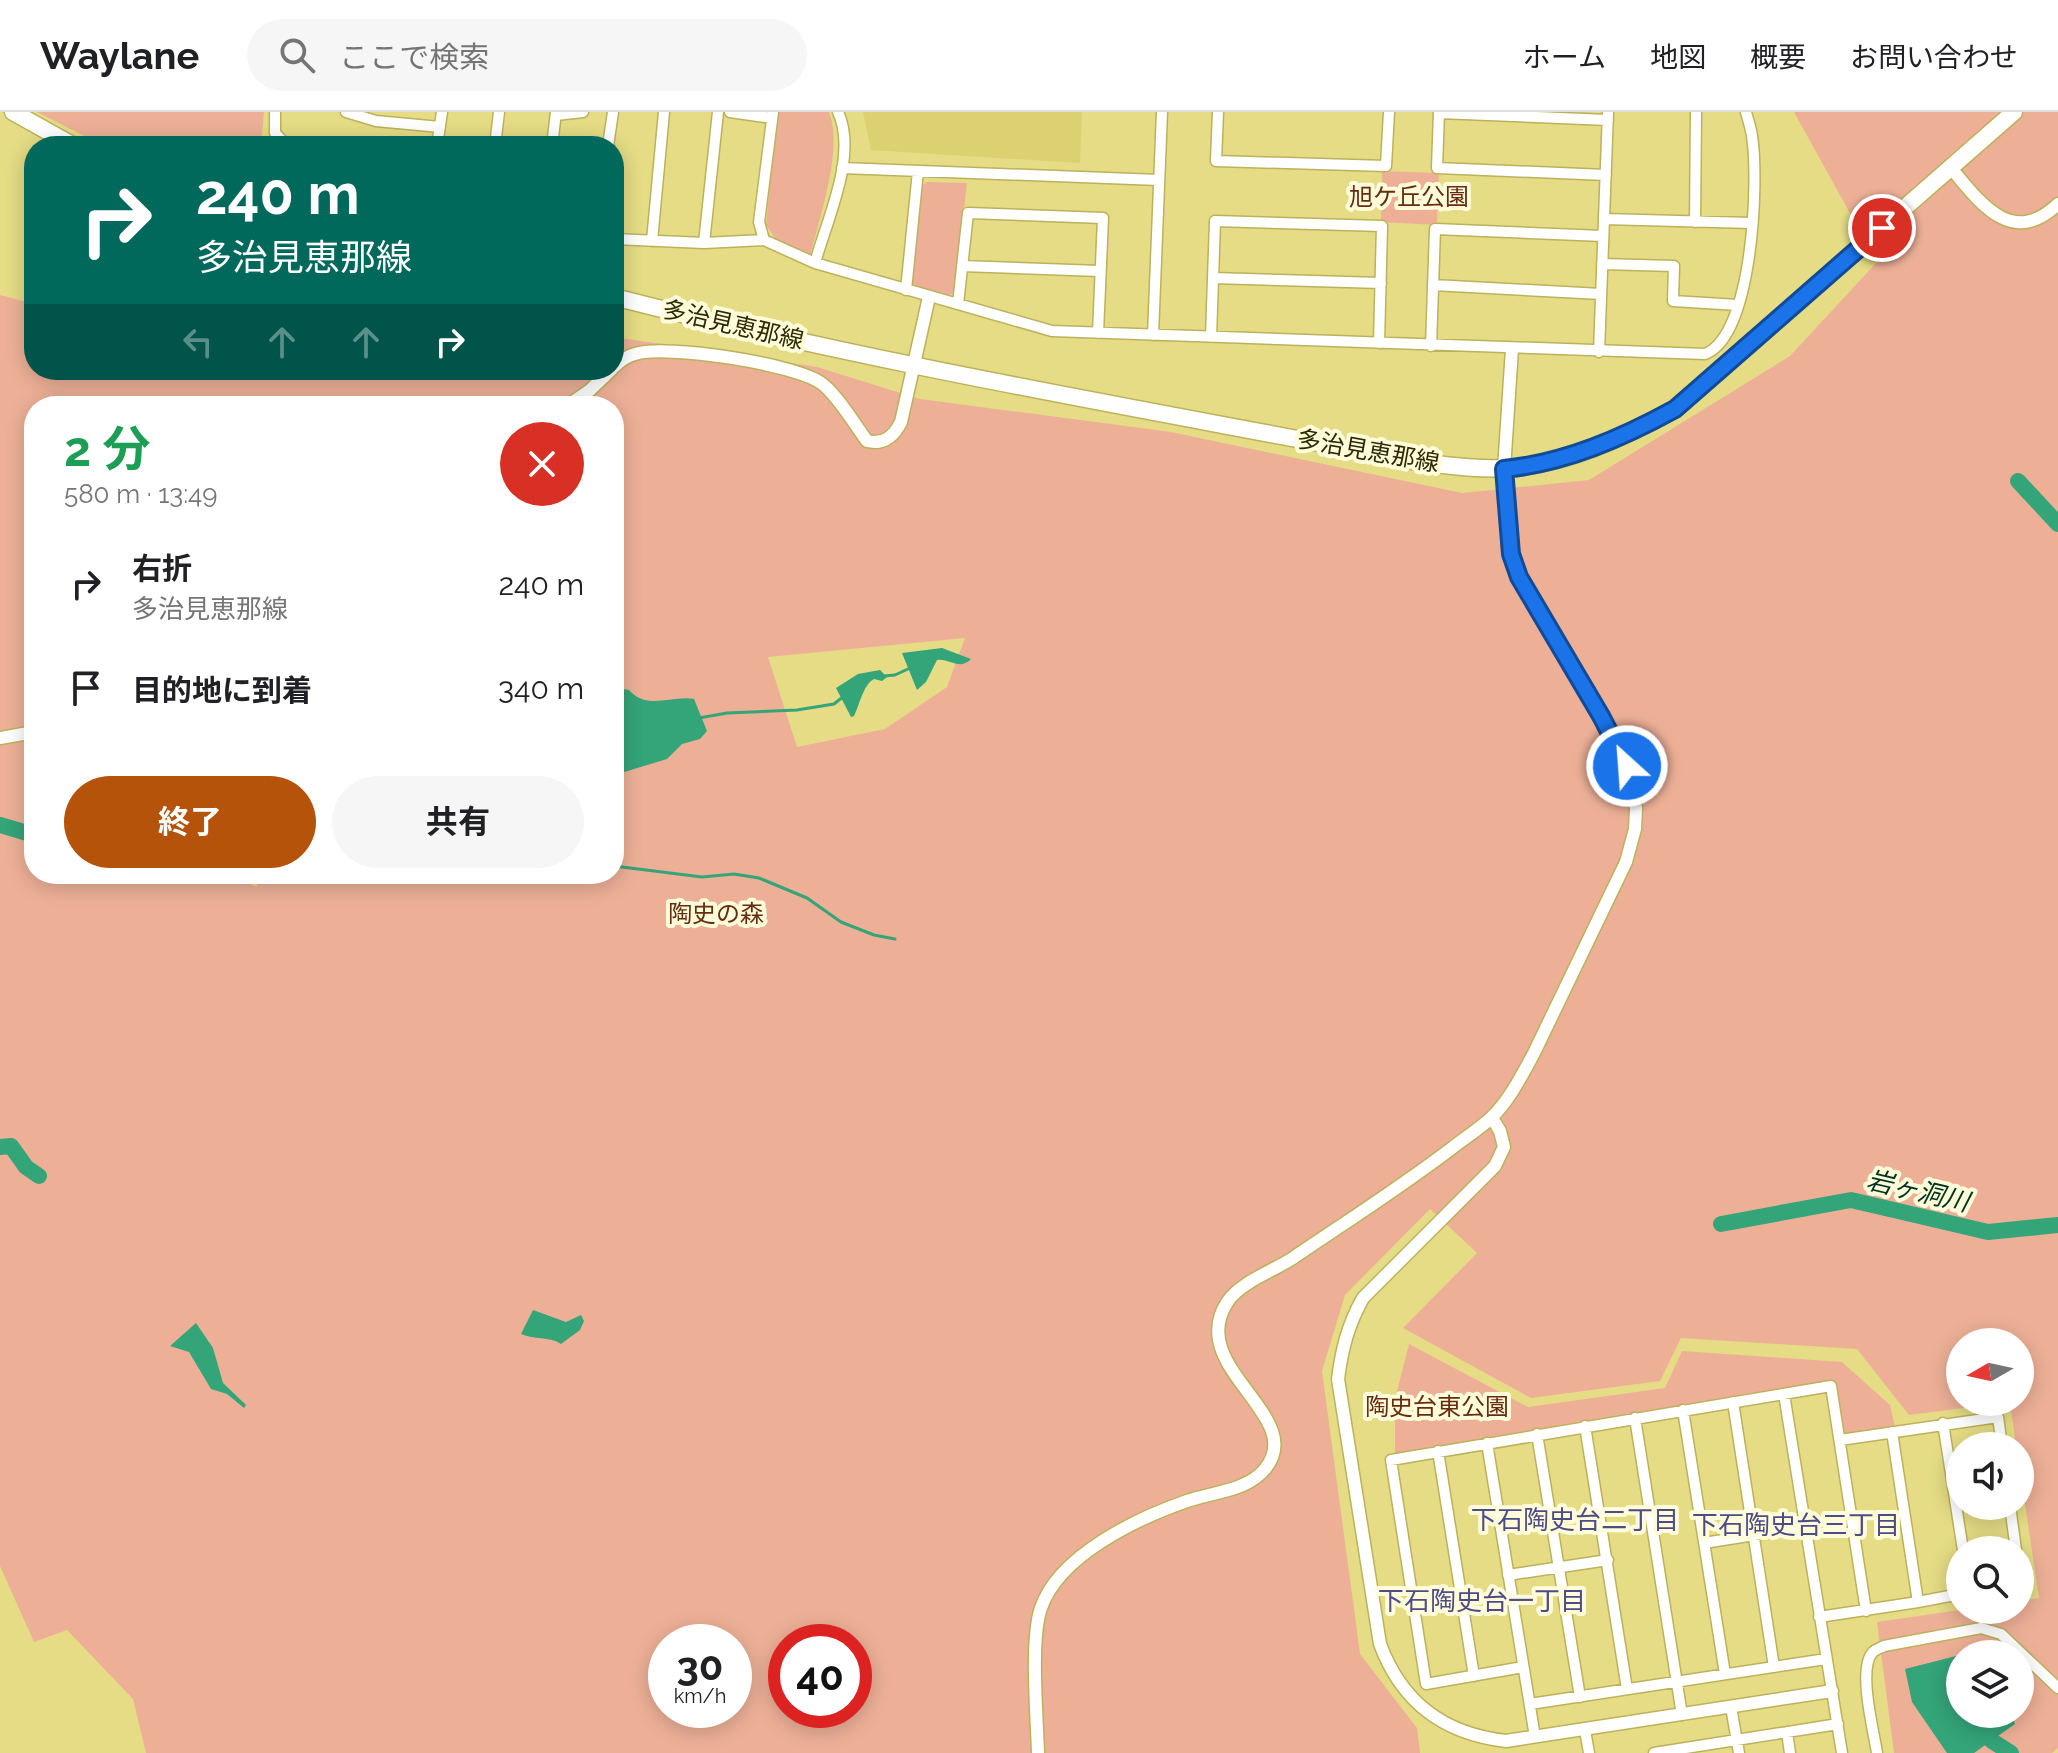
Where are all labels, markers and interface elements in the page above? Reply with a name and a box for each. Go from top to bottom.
search box [247,19,807,91]
text: Waylane [40,33,199,78]
icon: search [275,33,319,77]
text: ここで検索 [339,40,489,75]
text: ホーム [1523,41,1606,74]
text: 地図 [1650,41,1706,74]
text: 概要 [1750,41,1806,74]
text: お問い合わせ [1850,41,2018,74]
text: 240 m [196,161,360,227]
icon: right [64,168,168,272]
park label: 旭ケ丘公園 [1349,182,1469,211]
pin [1848,194,1916,262]
icon: arrive [1860,206,1904,250]
text: 多治見恵那線 [196,236,412,278]
street label: 多治見恵那線 [660,294,807,355]
icon: left [176,320,220,364]
icon: ahead [260,320,304,364]
icon: ahead [344,320,388,364]
icon: right [428,320,472,364]
text: 2 分 [64,421,151,477]
button: close [500,422,584,506]
street label: 多治見恵那線 [1295,424,1442,477]
text: 580 m · 13:49 [64,479,218,509]
text: 右折 [132,551,192,586]
icon: right [64,562,108,606]
text: 240 m [498,567,584,602]
text: 多治見恵那線 [132,594,288,624]
icon: arrive [64,666,108,710]
text: 340 m [498,671,584,706]
text: 目的地に到着 [132,673,312,708]
position arrow [1585,724,1669,808]
button: 終了 [64,776,316,868]
button: 共有 [332,776,584,868]
park label: 陶史の森 [668,899,764,928]
water label: 岩ヶ洞川 [1864,1165,1975,1218]
north arrow [1946,1328,2034,1416]
map controls [1946,1328,2034,1728]
park label: 陶史台東公園 [1365,1392,1509,1421]
button: sound [1946,1432,2034,1520]
district label: 下石陶史台二丁目 [1471,1505,1679,1535]
district label: 下石陶史台三丁目 [1692,1510,1900,1540]
button: search [1946,1536,2034,1624]
district label: 下石陶史台一丁目 [1378,1586,1586,1616]
speed limit sign: 40 [768,1624,872,1728]
button: layers [1946,1640,2034,1728]
text: 30 [677,1642,723,1689]
text: km/h [674,1684,726,1708]

